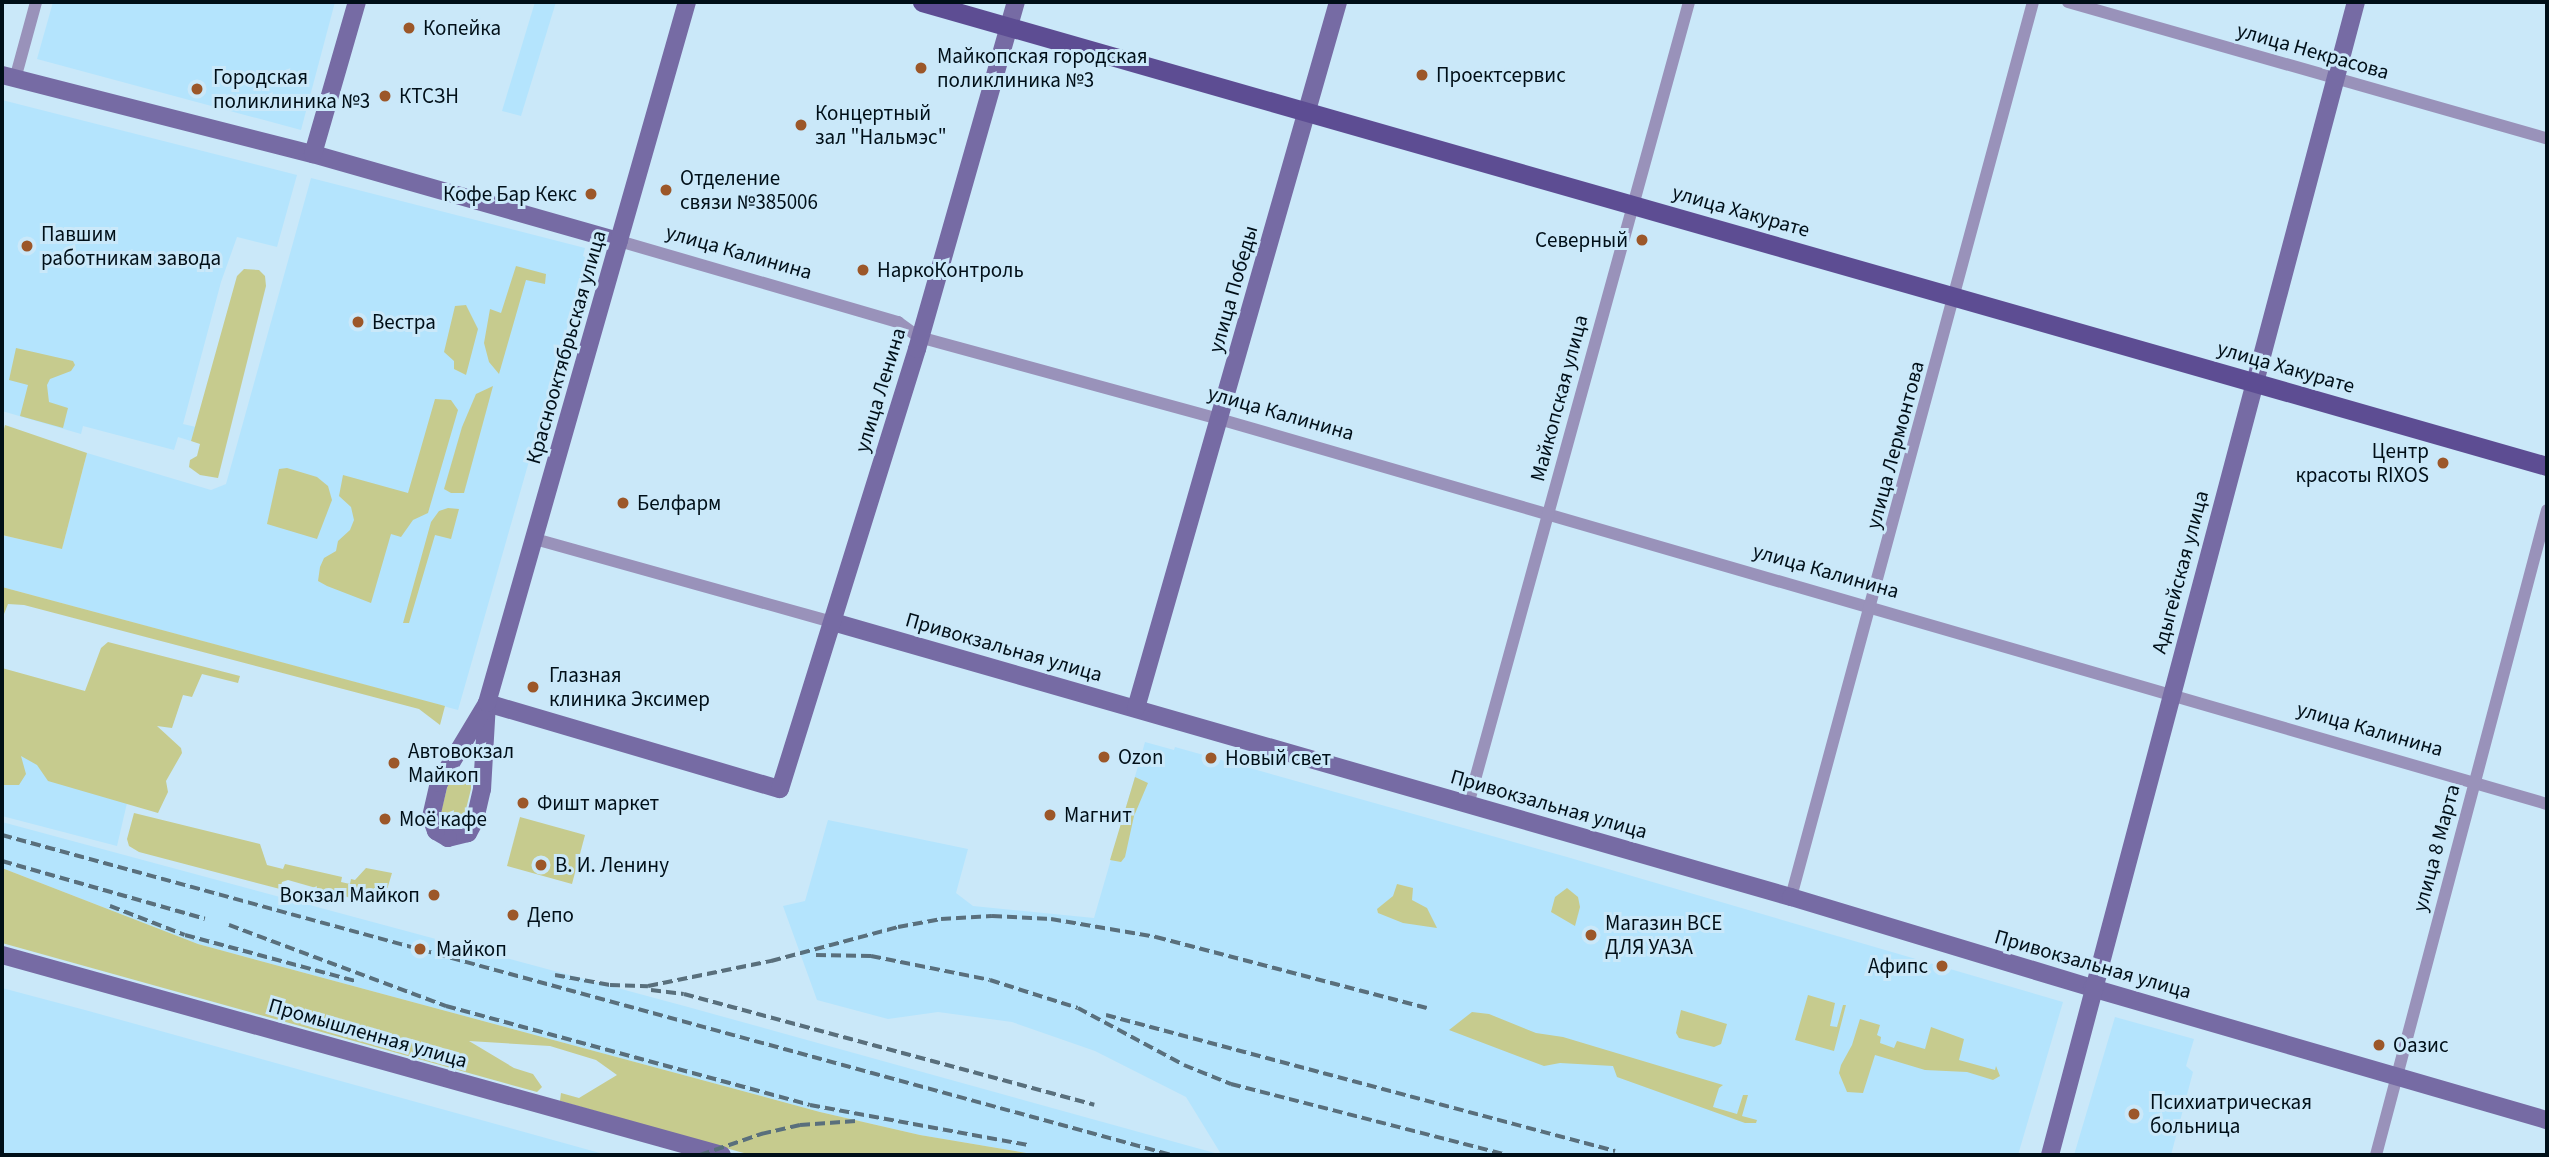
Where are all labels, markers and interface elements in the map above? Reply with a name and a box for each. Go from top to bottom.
place label: Копейка [423,15,501,41]
street label: улица Некрасова [2234,17,2392,85]
marker: Копейка [401,20,417,36]
place label: Майкопская городская поликлиника №3 [937,43,1148,93]
marker: Майкопская городская поликлиника №3 [911,58,931,78]
place label: Проектсервис [1436,62,1566,88]
place label: Городская поликлиника №3 [213,64,370,114]
marker: Проектсервис [1414,67,1430,83]
marker: Городская поликлиника №3 [187,79,207,99]
place label: КТСЗН [399,83,459,109]
marker: КТСЗН [377,88,393,104]
place label: Концертный зал "Нальмэс" [815,100,947,150]
marker: Концертный зал "Нальмэс" [793,117,809,133]
place label: Отделение связи №385006 [680,165,818,215]
street label: улица Хакурате [1669,179,1813,243]
place label: Кофе Бар Кекс [443,181,577,207]
marker: Отделение связи №385006 [658,182,674,198]
marker: Кофе Бар Кекс [583,186,599,202]
street label: улица Калинина [663,219,815,285]
place label: Павшим работникам завода [41,221,221,271]
street label: улица Победы [1203,222,1263,356]
street label: Краснооктябрьская улица [521,227,611,467]
place label: Северный [1535,227,1628,253]
marker: Северный [1634,232,1650,248]
marker: Павшим работникам завода [19,238,35,254]
place label: НаркоКонтроль [877,257,1024,283]
marker: НаркоКонтроль [855,262,871,278]
place label: Вестра [372,309,436,335]
street label: Майкопская улица [1525,312,1593,484]
marker: Вестра [350,314,366,330]
street label: улица Ленина [849,325,911,455]
street label: улица Хакурате [2214,335,2358,399]
street label: улица Лермонтова [1860,358,1930,532]
street label: улица Калинина [1205,380,1357,446]
place label: Центр красоты RIXOS [2295,438,2429,488]
marker: Центр красоты RIXOS [2435,455,2451,471]
street label: Адыгейская улица [2146,488,2214,656]
place label: Белфарм [637,490,721,516]
marker: Белфарм [615,495,631,511]
street label: улица Калинина [1750,538,1902,604]
street label: Привокзальная улица [903,607,1105,687]
place label: Глазная клиника Эксимер [549,662,710,712]
marker: Глазная клиника Эксимер [523,677,543,697]
street label: улица Калинина [2294,696,2446,762]
place label: Автовокзал Майкоп [408,738,514,788]
place label: Ozon [1118,744,1163,770]
place label: Новый свет [1225,745,1331,771]
marker: Ozon [1096,749,1112,765]
marker: Новый свет [1203,750,1219,766]
marker: Автовокзал Майкоп [386,755,402,771]
street label: Привокзальная улица [1448,764,1650,844]
street label: улица 8 Марта [2407,782,2465,914]
place label: Фишт маркет [537,790,659,816]
marker: Фишт маркет [515,795,531,811]
place label: Магнит [1064,802,1132,828]
place label: Моё кафе [399,806,487,832]
marker: Магнит [1042,807,1058,823]
marker: Моё кафе [377,811,393,827]
place label: В. И. Ленину [555,852,669,878]
marker: В. И. Ленину [533,857,549,873]
place label: Вокзал Майкоп [280,882,420,908]
marker: Вокзал Майкоп [426,887,442,903]
place label: Депо [527,902,574,928]
marker: Депо [505,907,521,923]
place label: Магазин ВСЕ ДЛЯ УАЗА [1605,910,1722,960]
street label: Привокзальная улица [1992,924,2194,1004]
marker: Магазин ВСЕ ДЛЯ УАЗА [1583,927,1599,943]
place label: Майкоп [436,936,507,962]
marker: Майкоп [410,939,430,959]
place label: Афипс [1868,953,1928,979]
marker: Афипс [1934,958,1950,974]
street label: Промышленная улица [266,993,470,1073]
place label: Оазис [2393,1032,2449,1058]
marker: Оазис [2371,1037,2387,1053]
place label: Психиатрическая больница [2150,1089,2312,1139]
marker: Психиатрическая больница [2124,1104,2144,1124]

